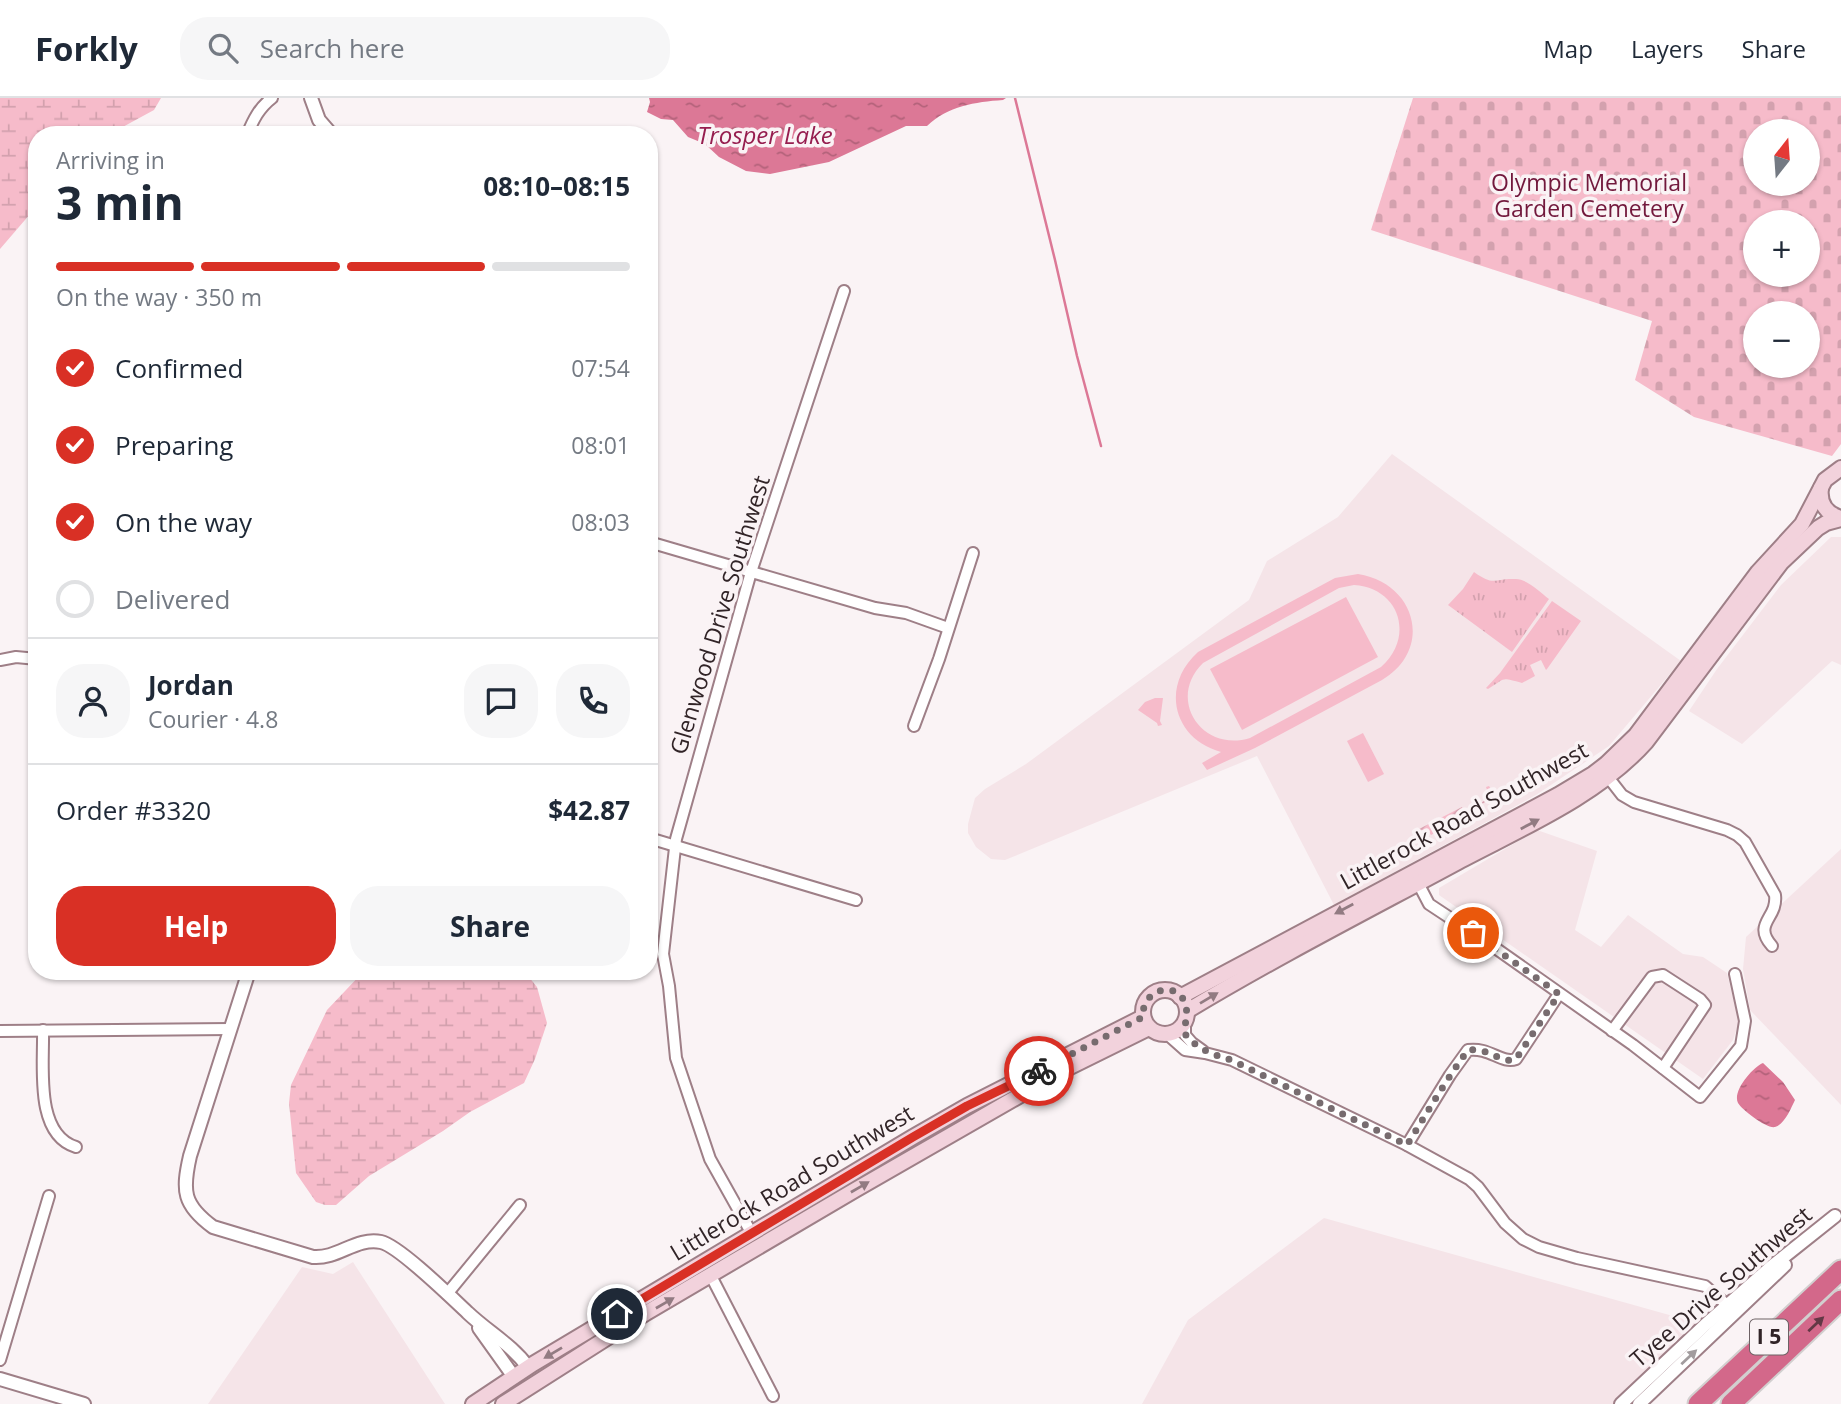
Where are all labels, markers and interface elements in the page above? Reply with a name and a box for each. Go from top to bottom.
search box [180,17,670,80]
text: Forkly [35,26,138,71]
icon: search [204,29,242,67]
text: Search here [260,30,405,66]
text: Map [1543,32,1593,65]
text: Layers [1631,32,1704,65]
text: Share [1742,32,1806,65]
water label: Trosper Lake [697,118,833,151]
north arrow [1743,119,1820,196]
map controls [1743,119,1820,378]
text: Arriving in [56,144,165,176]
park label: Olympic Memorial Garden Cemetery [1491,166,1687,224]
text: 08:10–08:15 [483,168,630,204]
text: 3 min [56,171,184,233]
button: + [1743,210,1820,287]
text: On the way · 350 m [56,281,262,313]
button: − [1743,301,1820,378]
icon: check [56,349,94,387]
text: Confirmed [115,350,243,386]
text: 07:54 [571,352,630,384]
icon: check [56,426,94,464]
text: Preparing [115,427,233,463]
text: 08:01 [571,429,630,461]
street label: Glenwood Drive Southwest [661,471,777,758]
icon: check [56,503,94,541]
text: On the way [115,504,252,540]
text: 08:03 [571,506,630,538]
text: Delivered [115,581,230,617]
button: person [56,664,130,738]
button: chat [464,664,538,738]
button: phone [556,664,630,738]
text: Jordan [148,667,234,703]
text: Courier · 4.8 [148,703,278,735]
street label: Littlerock Road Southwest [1334,734,1593,897]
text: Order #3320 [56,792,211,828]
text: $42.87 [548,792,630,828]
one-way arrow [1521,818,1541,830]
button: Help [56,886,336,966]
button: Share [350,886,630,966]
one-way arrow [1334,903,1353,915]
pin [1443,903,1503,963]
icon: bag [1454,914,1492,952]
one-way arrow [1199,991,1218,1004]
courier [1004,1036,1074,1106]
icon: bike [1020,1052,1058,1090]
street label: Littlerock Road Southwest [664,1097,919,1268]
one-way arrow [850,1181,870,1193]
street label: Tyee Drive Southwest [1623,1198,1818,1374]
pin [587,1284,647,1344]
icon: home [598,1295,636,1333]
one-way arrow [655,1297,674,1309]
one-way arrow [1807,1316,1824,1332]
road number: I 5 [1750,1320,1788,1354]
one-way arrow [543,1346,562,1359]
one-way arrow [1680,1350,1697,1366]

